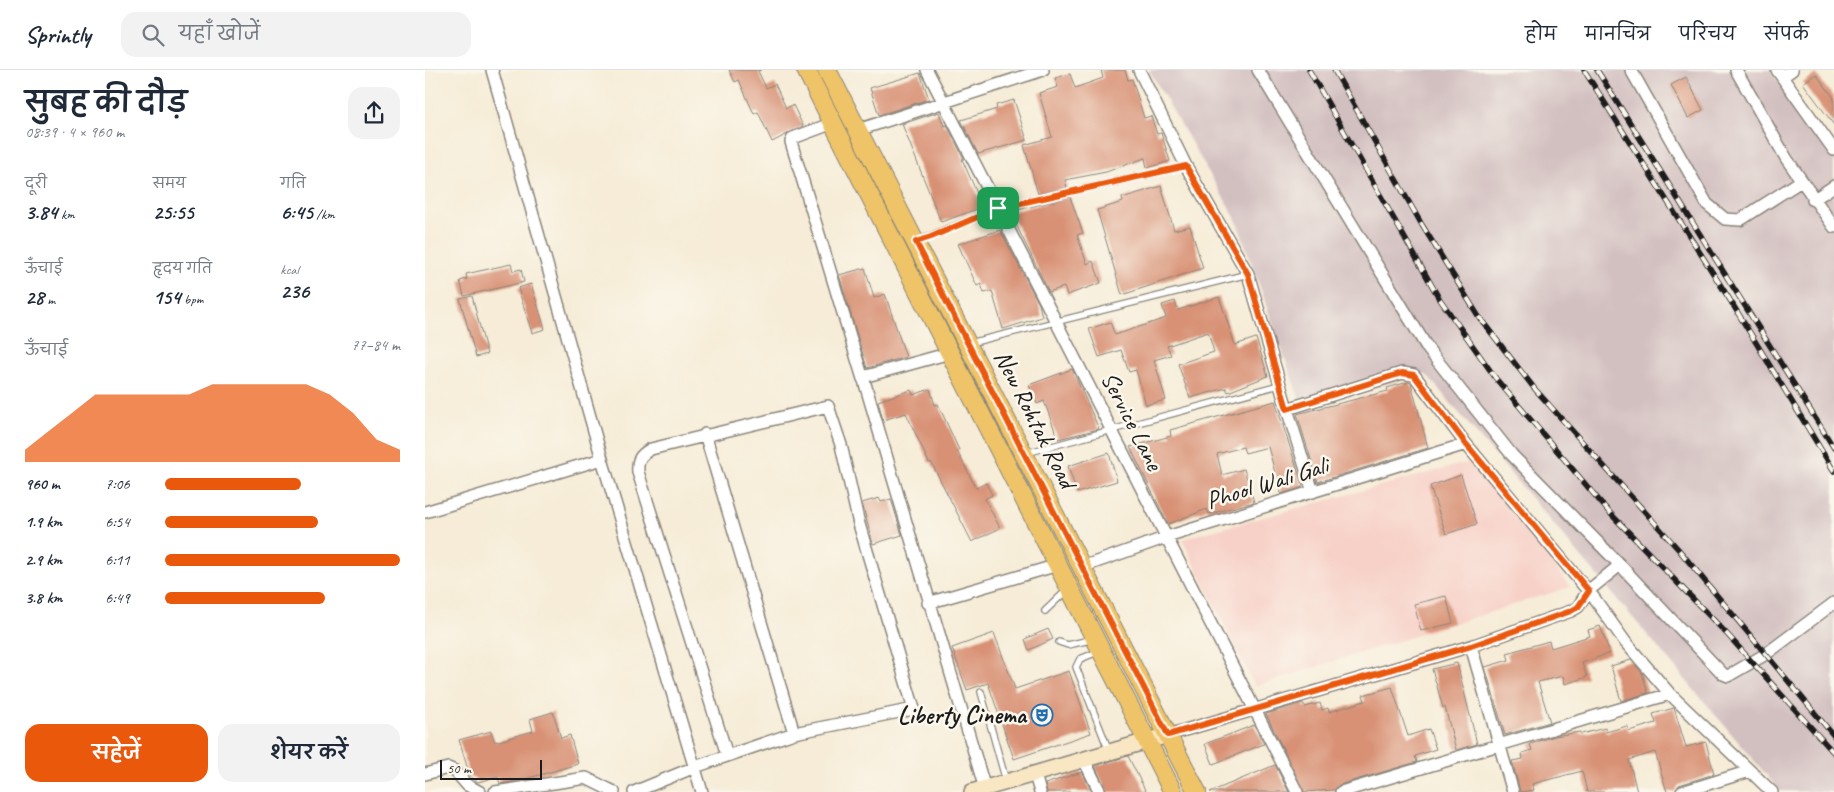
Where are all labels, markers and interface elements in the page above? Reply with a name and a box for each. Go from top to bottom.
search box [121,12,471,57]
text: Sprintly [25,20,91,50]
icon: search [139,21,167,49]
text: यहाँ खोजें [179,22,260,46]
text: होम [1525,23,1557,45]
text: मानचित्र [1585,23,1651,45]
text: परिचय [1679,23,1736,45]
text: संपर्क [1764,23,1809,45]
text: सुबह की दौड़ [25,85,187,120]
button: share [348,87,400,139]
text: 08:39 · 4 × 960 m [25,122,124,142]
text: दूरी [25,175,47,192]
text: समय [153,175,186,192]
text: गति [280,175,306,192]
pin [977,187,1019,229]
icon: arrive [984,194,1012,222]
text: 3.84 [25,199,58,225]
text: 25:55 [153,199,194,225]
text: 6:45 [280,199,313,225]
text: km [58,206,75,223]
text: /km [313,206,335,223]
text: ऊँचाई [25,260,63,277]
text: हृदय गति [153,260,212,277]
text: kcal [280,261,299,278]
text: 236 [280,278,309,304]
text: 28 [25,284,44,310]
text: 154 [153,284,181,310]
text: m [44,291,55,308]
text: bpm [181,291,203,308]
text: 77–84 m [351,335,400,355]
text: ऊँचाई [25,340,68,360]
street label: New Rohtak Road [987,345,1085,497]
street label: Service Lane [1094,366,1171,477]
street label: Phool Wali Gali [1202,448,1335,517]
text: 960 m [25,474,60,494]
text: 7:06 [105,474,130,494]
text: 1.9 km [25,512,62,532]
text: 6:54 [105,512,130,532]
text: 2.9 km [25,550,62,570]
text: 6:11 [105,550,130,570]
text: 3.8 km [25,588,62,608]
text: 6:49 [105,588,130,608]
place label: Liberty Cinema [898,699,1028,731]
theatre icon: Liberty Cinema [1030,703,1054,727]
button: सहेजें [25,724,208,782]
button: शेयर करें [218,724,400,782]
scale bar [440,757,543,780]
text: 50 m [447,760,471,777]

